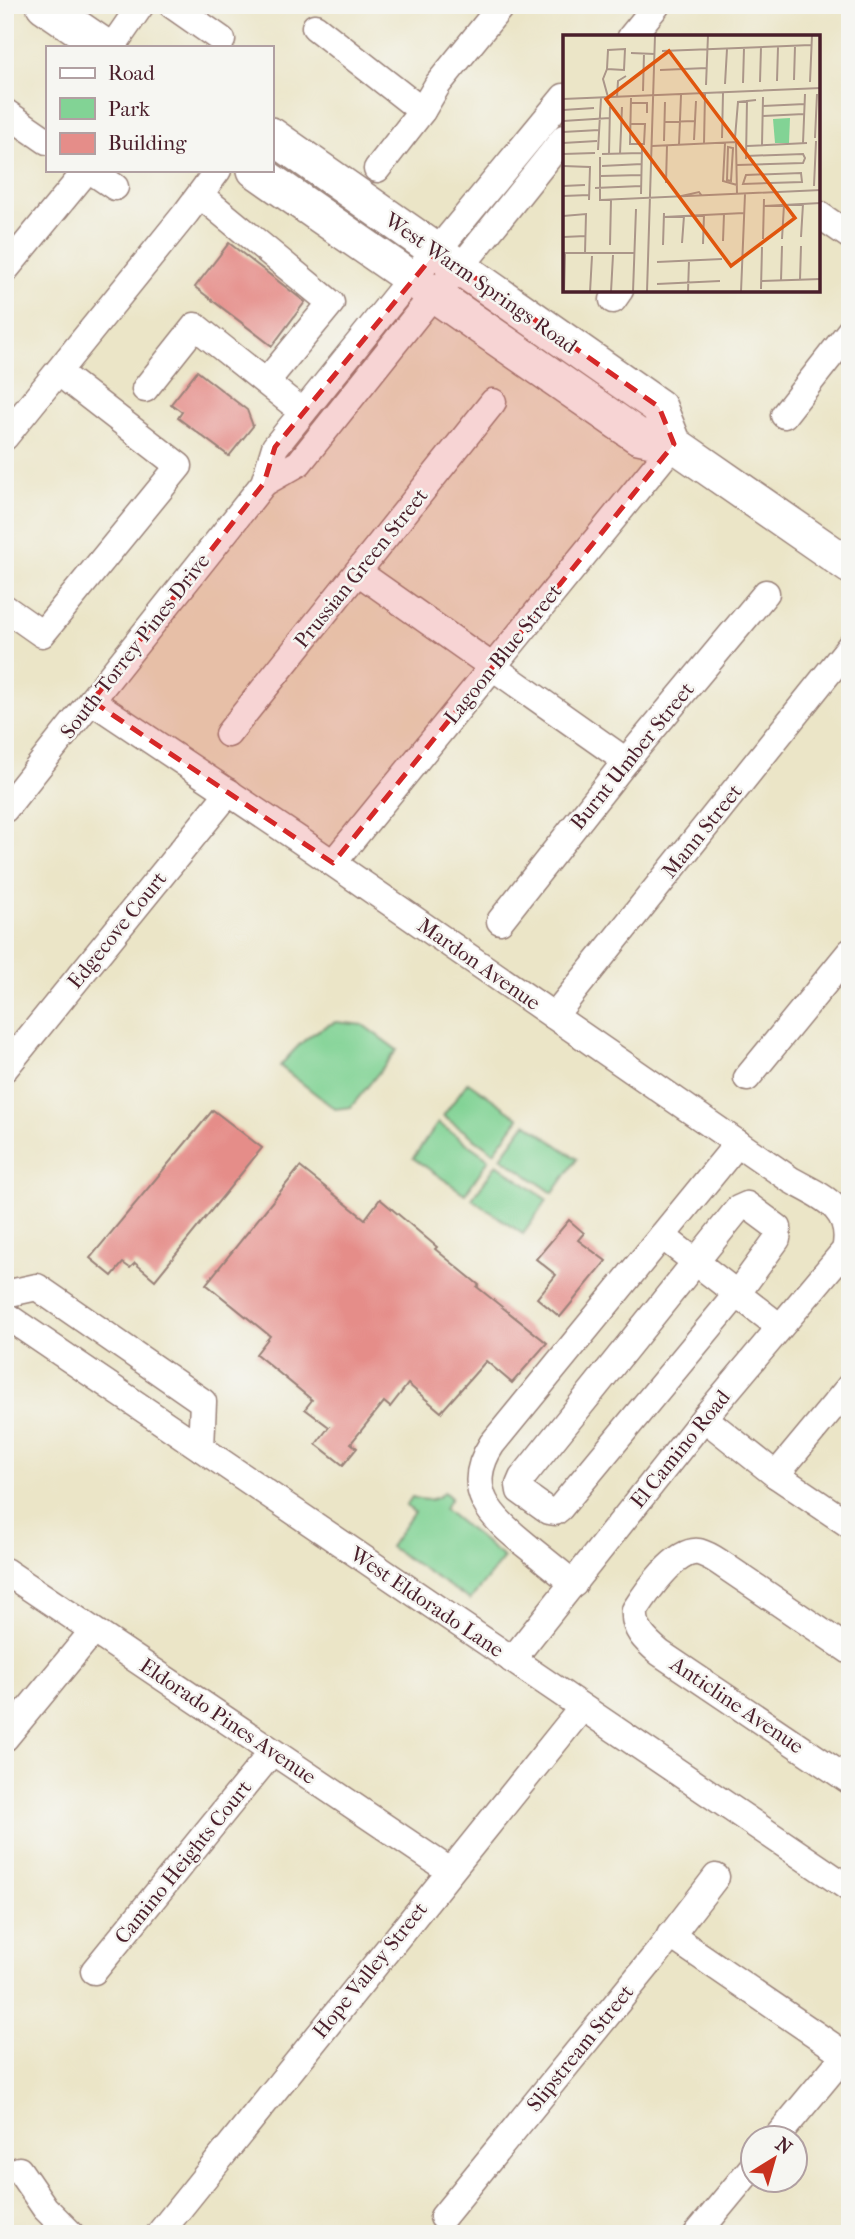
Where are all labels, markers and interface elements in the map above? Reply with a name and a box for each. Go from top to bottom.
inset map [563,35,820,292]
legend [46,46,273,172]
text: Road [108,61,155,85]
text: Park [108,97,150,121]
text: Building [108,131,187,155]
street label: West Warm Springs Road [380,207,582,359]
street label: Prussian Green Street [289,483,433,653]
street label: South Torrey Pines Drive [55,549,215,743]
street label: Lagoon Blue Street [439,579,567,729]
street label: Burnt Umber Street [565,677,699,834]
street label: Mann Street [657,779,747,883]
street label: Edgecove Court [63,866,172,993]
street label: Mardon Avenue [413,913,545,1015]
street label: El Camino Road [625,1385,735,1513]
street label: West Eldorado Lane [345,1541,508,1662]
street label: Anticline Avenue [665,1651,808,1758]
street label: Eldorado Pines Avenue [135,1653,321,1789]
street label: Camino Heights Court [110,1775,257,1949]
street label: Hope Valley Street [308,1897,432,2043]
street label: Slipstream Street [522,1980,639,2116]
north arrow [740,2124,810,2194]
text: N [771,2133,796,2160]

